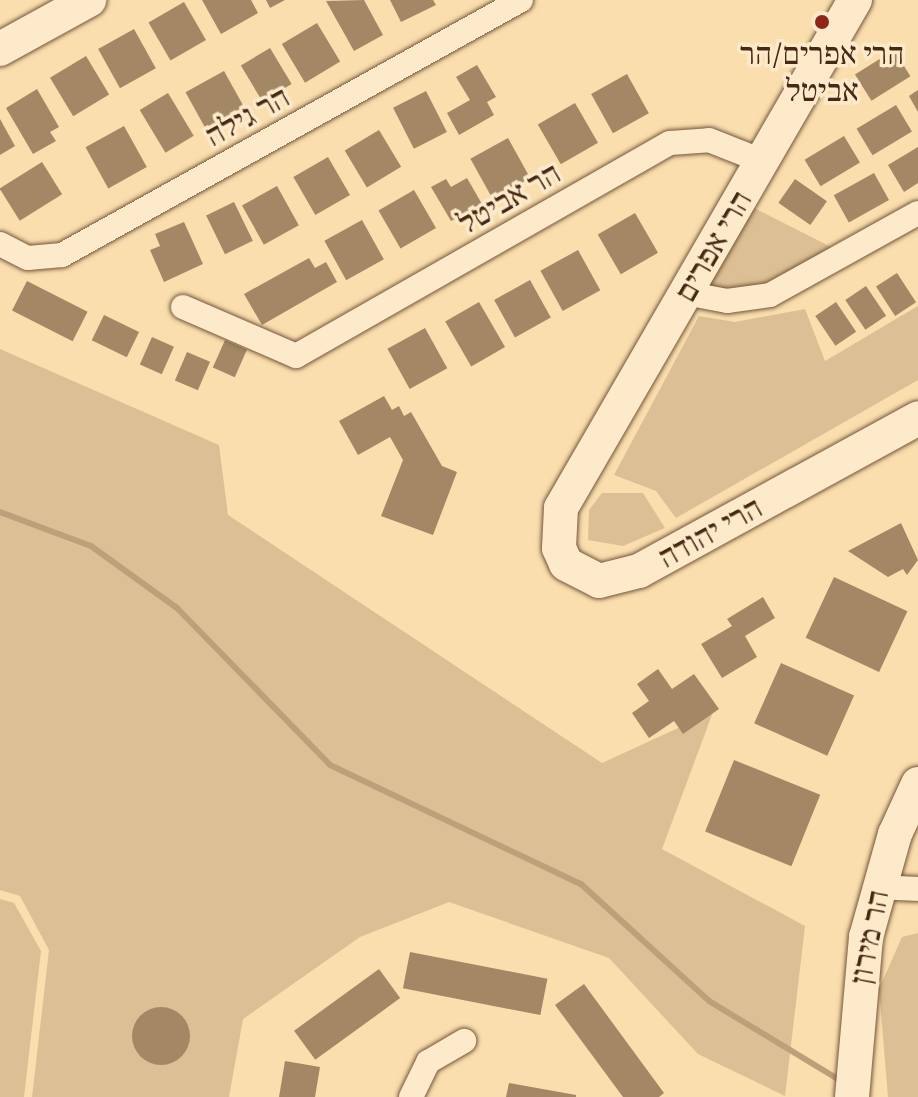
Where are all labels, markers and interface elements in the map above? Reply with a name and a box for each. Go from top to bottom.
marker: הרי אפרים/הר אביטל [813,13,831,31]
place label: הרי אפרים/הר אביטל [740,35,904,110]
street label: הר גילה [198,77,296,155]
street label: הר אביטל [451,153,567,243]
street label: הרי אפרים [666,184,760,308]
street label: הרי יהודה [651,488,769,576]
street label: הר מירון [841,887,897,987]

